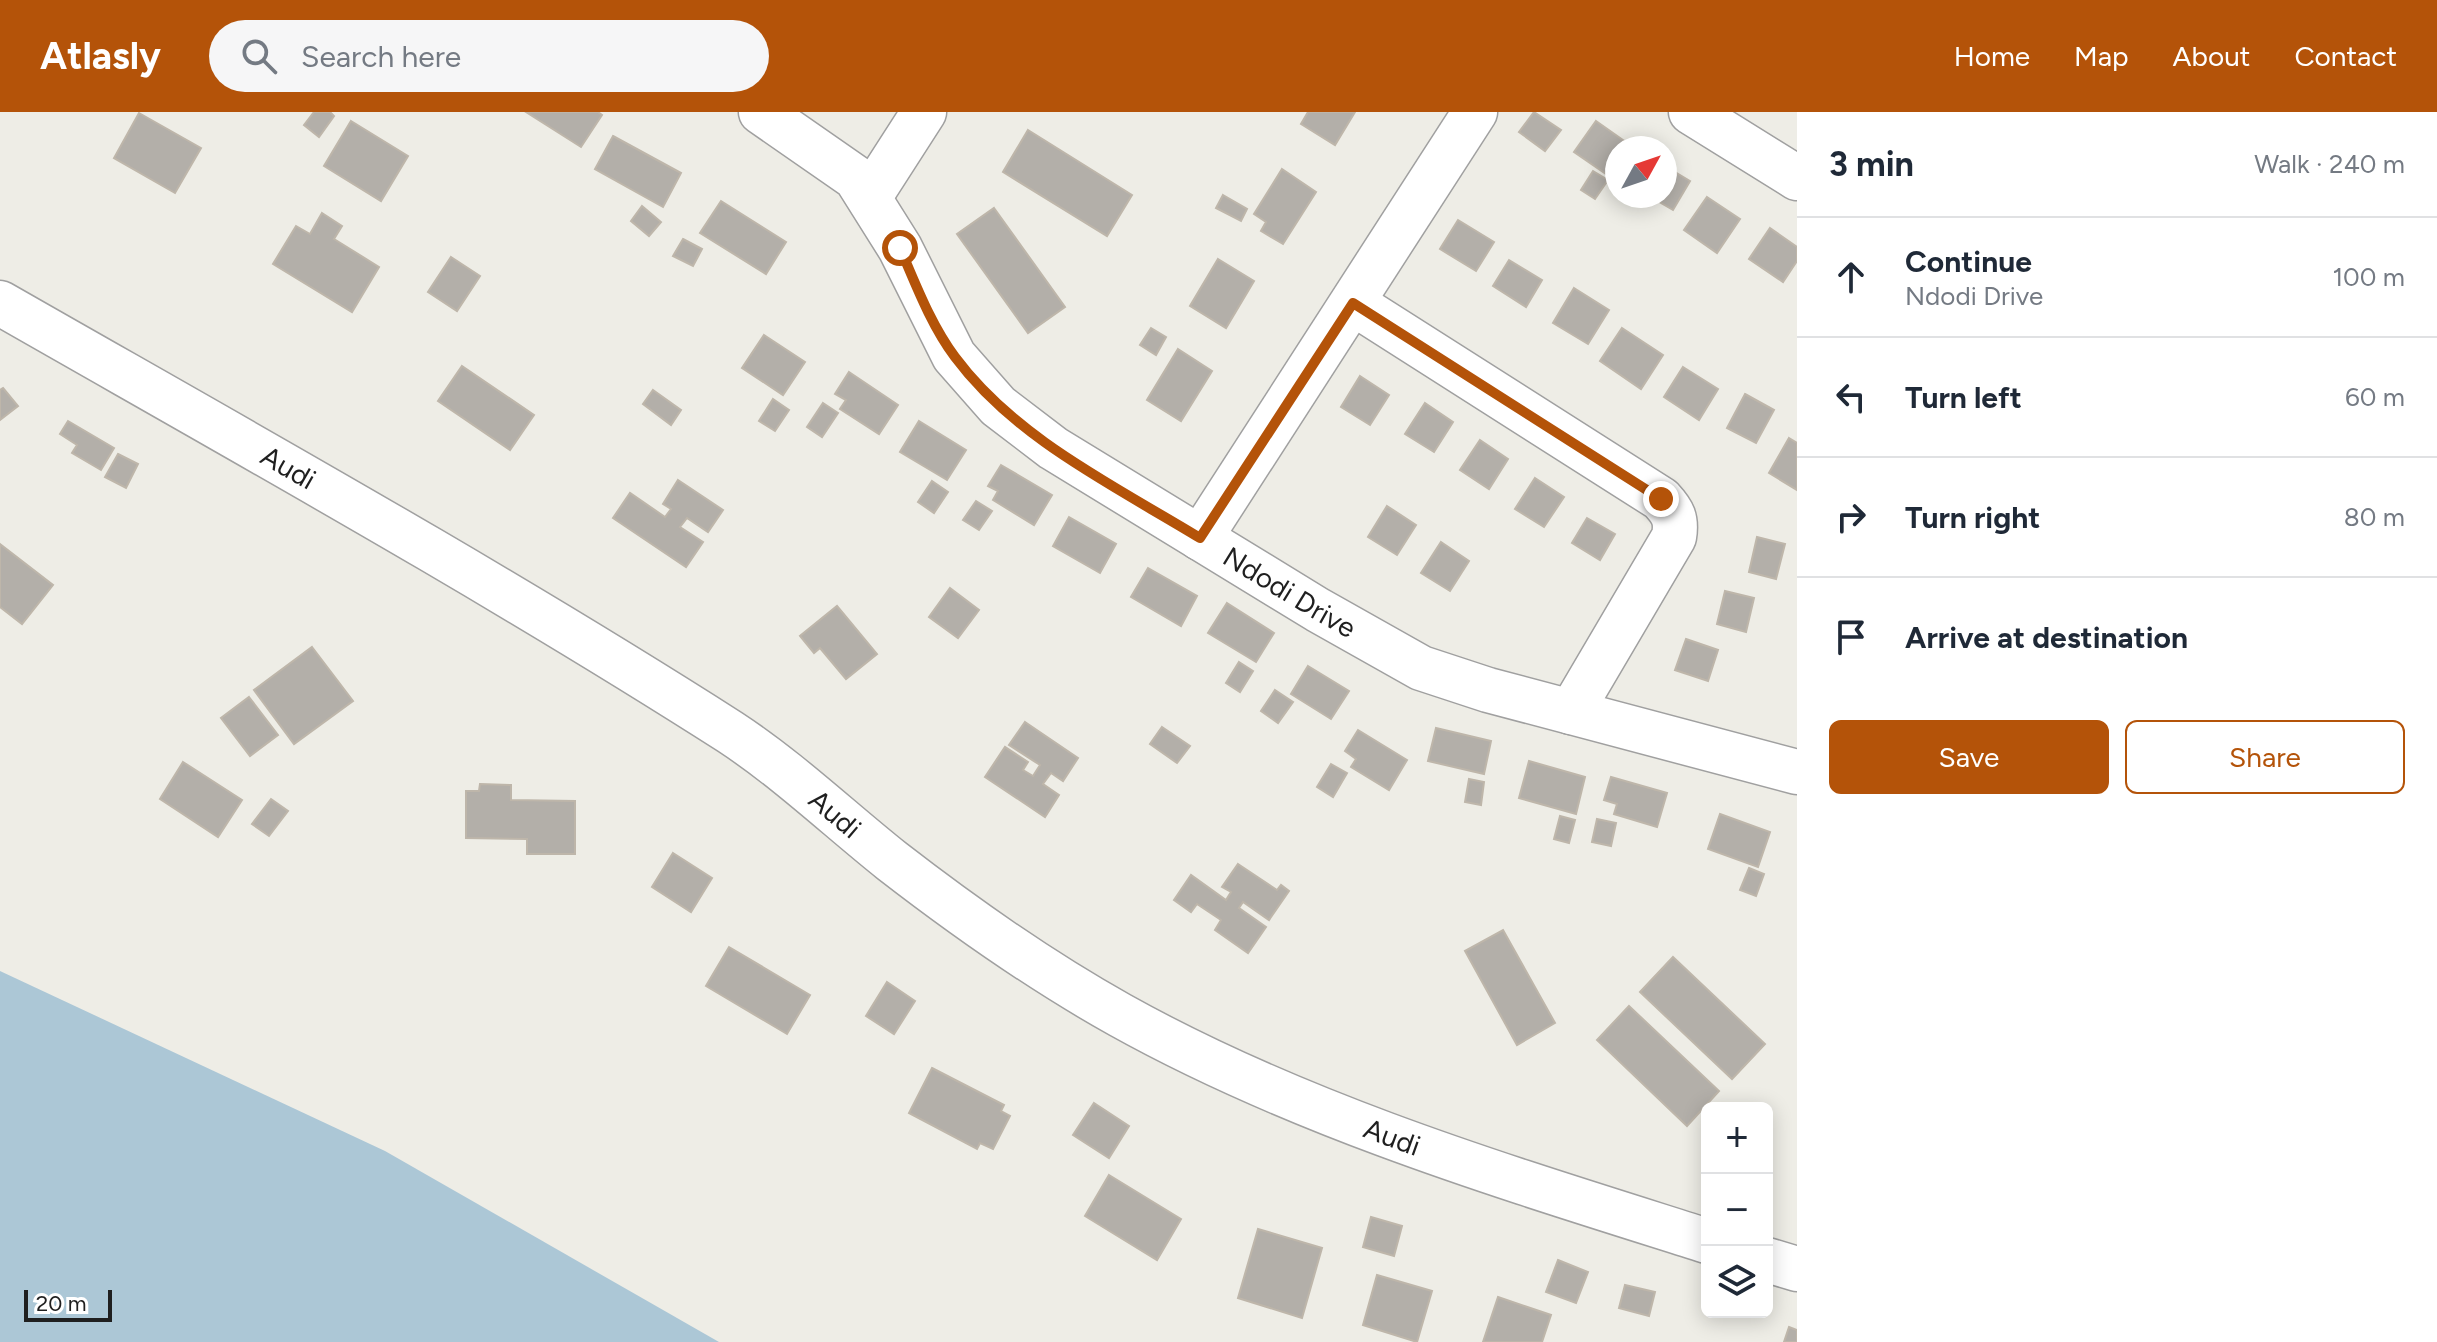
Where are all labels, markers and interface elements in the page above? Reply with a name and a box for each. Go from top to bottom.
search box [209,20,769,92]
text: Atlasly [40,33,161,79]
icon: search [237,34,281,78]
text: Search here [301,38,461,75]
text: Home [1954,39,2030,73]
text: Map [2074,39,2129,73]
text: About [2173,39,2250,73]
text: Contact [2294,39,2397,73]
north arrow [1605,136,1677,208]
text: 3 min [1829,144,1914,185]
text: Walk · 240 m [2254,148,2405,180]
route start [882,230,918,266]
text: Continue [1905,243,2032,280]
icon: ahead [1829,255,1873,299]
text: 100 m [2332,261,2405,293]
text: Ndodi Drive [1905,280,2043,312]
icon: left [1829,375,1873,419]
text: Turn left [1905,379,2022,416]
text: 60 m [2345,381,2405,413]
street label: Audi [255,438,322,496]
route end [1643,481,1679,517]
icon: right [1829,495,1873,539]
text: Turn right [1905,499,2040,536]
text: 80 m [2344,501,2405,533]
street label: Ndodi Drive [1217,539,1362,645]
icon: arrive [1829,615,1873,659]
text: Arrive at destination [1905,619,2188,656]
button: Save [1829,720,2109,794]
button: Share [2125,720,2405,794]
street label: Audi [802,782,868,845]
map controls [1701,1102,1773,1318]
button: + [1701,1102,1773,1174]
street label: Audi [1359,1111,1425,1163]
button: − [1701,1174,1773,1246]
button: layers [1701,1246,1773,1318]
scale bar [24,1286,112,1322]
text: 20 m [36,1290,87,1317]

